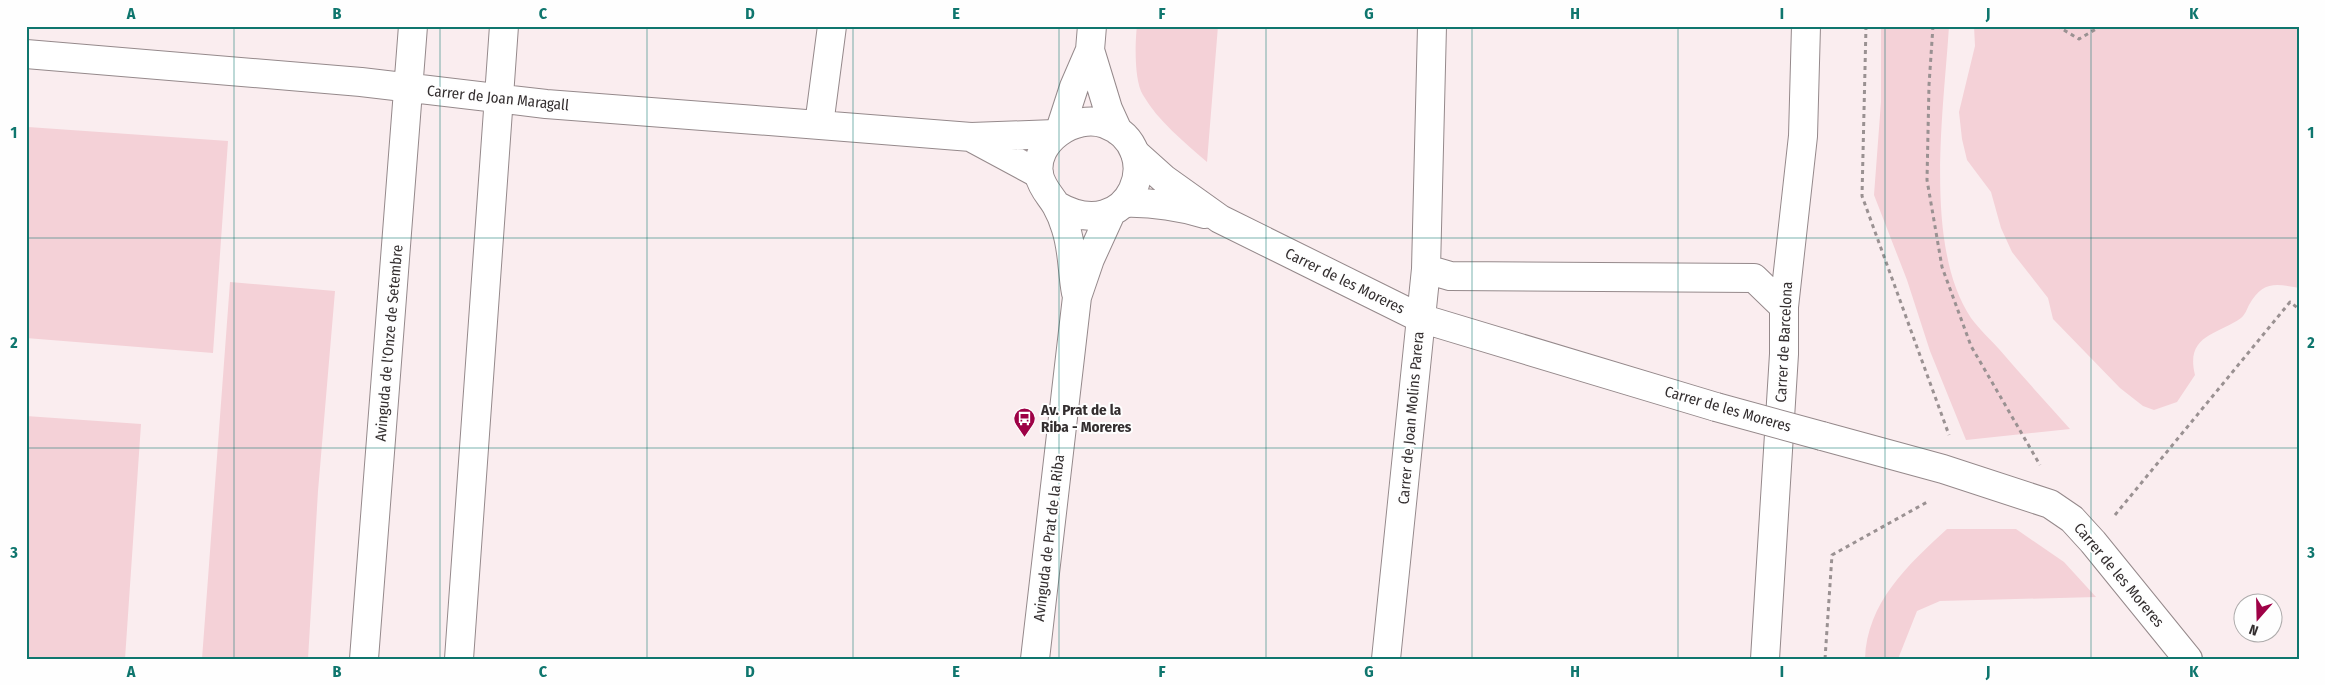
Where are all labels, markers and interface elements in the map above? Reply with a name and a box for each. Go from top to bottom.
text: A [126,4,136,23]
text: B [333,4,342,23]
text: C [539,4,548,23]
text: D [745,4,755,23]
text: E [952,4,960,23]
text: F [1158,4,1166,23]
text: G [1364,4,1374,23]
text: H [1570,4,1580,23]
text: I [1780,4,1784,23]
text: J [1985,4,1990,23]
text: K [2189,4,2199,23]
street label: Carrer de Joan Maragall [426,82,570,114]
text: 1 [11,123,17,142]
text: 1 [2308,123,2314,142]
street label: Avinguda de l'Onze de Setembre [371,244,407,442]
street label: Carrer de les Moreres [1282,244,1408,318]
street label: Carrer de Barcelona [1772,281,1796,403]
street label: Carrer de Joan Molins Parera [1394,331,1428,505]
text: 2 [9,333,18,352]
text: 2 [2306,333,2315,352]
street label: Carrer de les Moreres [1663,382,1793,436]
place label: Av. Prat de la Riba - Moreres [1040,401,1132,436]
bus stop icon: Av. Prat de la Riba - Moreres [1013,407,1037,438]
street label: Avinguda de Prat de la Riba [1030,454,1068,622]
street label: Carrer de les Moreres [2070,519,2168,631]
text: 3 [9,543,18,562]
text: 3 [2306,543,2315,562]
north arrow [2232,592,2282,642]
text: N [2247,620,2261,639]
text: A [126,662,136,681]
text: B [333,662,342,681]
text: C [539,662,548,681]
text: D [745,662,755,681]
text: E [952,662,960,681]
text: F [1158,662,1166,681]
text: G [1364,662,1374,681]
text: H [1570,662,1580,681]
text: I [1780,662,1784,681]
text: J [1985,662,1990,681]
text: K [2189,662,2199,681]

